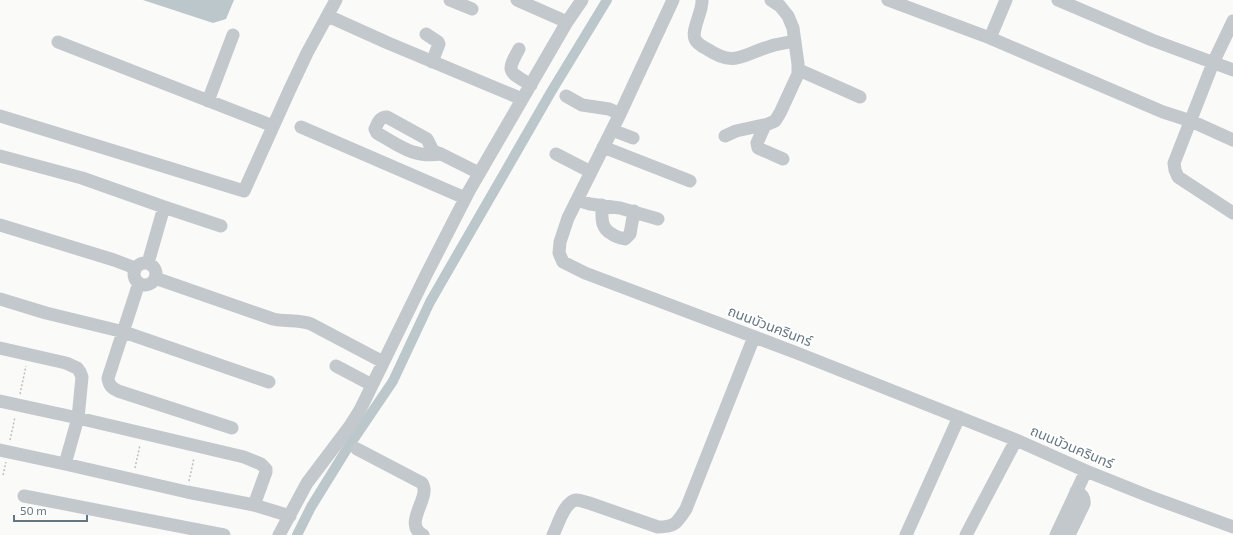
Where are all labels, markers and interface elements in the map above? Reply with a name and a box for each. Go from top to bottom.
street label: ถนนบัวนครินทร์ [726,302,815,350]
street label: ถนนบัวนครินทร์ [1028,421,1117,472]
scale bar [14,497,87,523]
text: 50 m [20,503,47,517]

